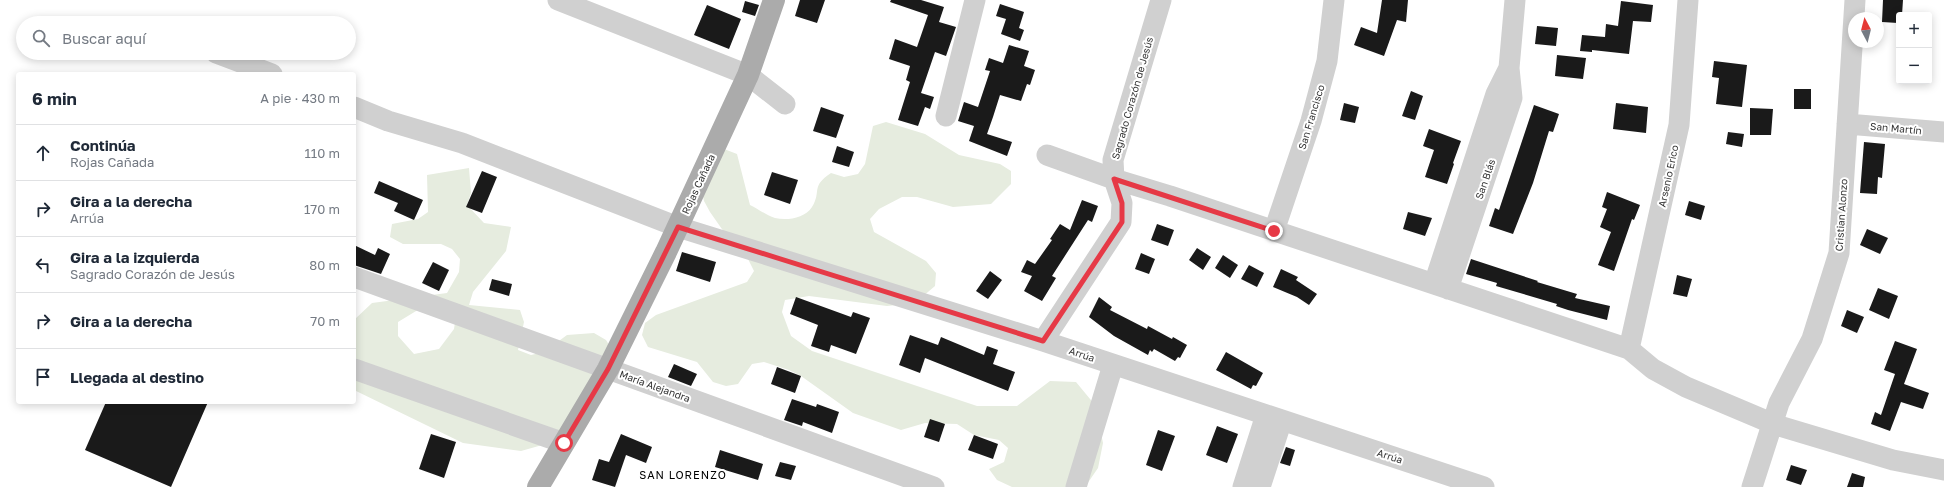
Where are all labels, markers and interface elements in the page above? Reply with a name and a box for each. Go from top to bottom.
north arrow [1848,12,1884,48]
map controls [1896,12,1932,84]
button: + [1896,12,1932,48]
search box [16,16,356,60]
icon: search [30,27,52,49]
text: Buscar aquí [62,29,146,47]
street label: Sagrado Corazón de Jesús [1109,35,1155,161]
button: − [1896,48,1932,84]
street label: San Francisco [1295,83,1327,151]
text: 6 min [32,88,77,109]
text: A pie · 430 m [260,90,340,106]
street label: San Martín [1870,120,1922,136]
text: Continúa [70,136,136,154]
icon: ahead [32,142,54,164]
street label: Arsenio Erico [1656,144,1680,208]
text: 110 m [305,145,340,161]
street label: Rojas Cañada [679,152,717,216]
text: Rojas Cañada [70,154,154,170]
street label: San Blás [1473,157,1497,201]
street label: Cristian Alonzo [1832,178,1850,252]
text: Gira a la derecha [70,192,192,210]
icon: right [32,198,54,220]
text: 170 m [304,201,340,217]
text: Arrúa [70,210,104,226]
route end [1265,222,1283,240]
text: Gira a la izquierda [70,248,200,266]
icon: left [32,254,54,276]
text: 80 m [309,257,340,273]
text: Sagrado Corazón de Jesús [70,266,235,282]
icon: right [32,310,54,332]
text: Gira a la derecha [70,312,192,330]
text: 70 m [310,313,340,329]
street label: Arrúa [1068,344,1096,364]
icon: arrive [32,366,54,388]
text: Llegada al destino [70,368,204,386]
street label: María Alejandra [618,368,692,404]
route start [555,434,573,452]
street label: Arrúa [1376,446,1404,466]
district label: SAN LORENZO [639,468,727,481]

